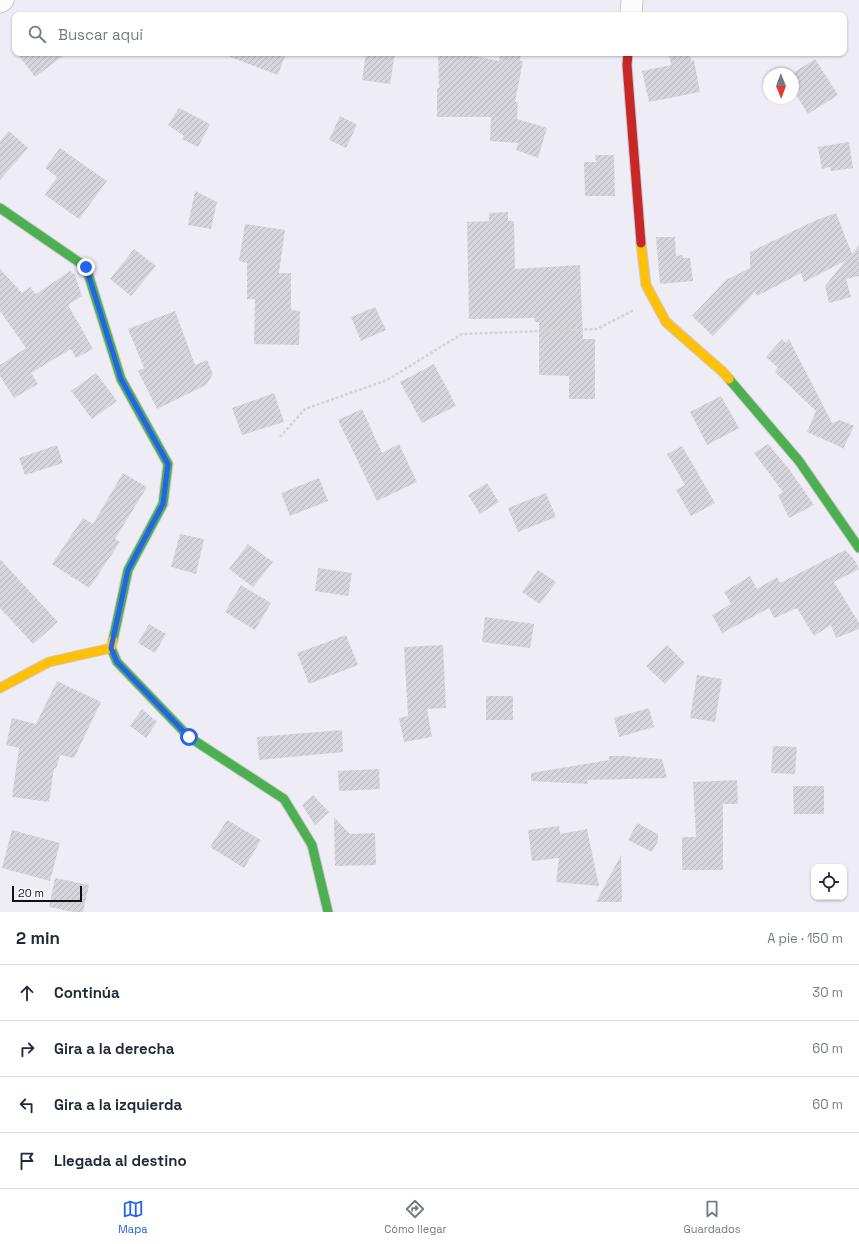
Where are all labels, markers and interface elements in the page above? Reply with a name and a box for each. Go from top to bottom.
search box [12,12,847,56]
icon: search [26,23,48,45]
text: Buscar aquí [58,25,143,44]
north arrow [763,68,799,104]
route end [77,258,95,276]
route start [180,728,198,746]
map controls [811,864,847,900]
button: locate [811,864,847,900]
scale bar [12,884,82,903]
text: 20 m [18,886,44,900]
text: 2 min [16,927,60,949]
text: A pie · 150 m [767,930,843,947]
icon: ahead [16,982,38,1004]
text: Continúa [54,983,120,1002]
text: 30 m [812,984,843,1001]
icon: right [16,1038,38,1060]
text: Gira a la derecha [54,1039,174,1058]
text: 60 m [812,1040,843,1057]
icon: left [16,1094,38,1116]
text: Gira a la izquierda [54,1095,182,1114]
text: 60 m [812,1096,843,1113]
icon: arrive [16,1150,38,1172]
text: Llegada al destino [54,1151,187,1170]
tab: Mapa [118,1198,148,1236]
tab: Cómo llegar [384,1198,447,1236]
tab: Guardados [683,1198,741,1236]

